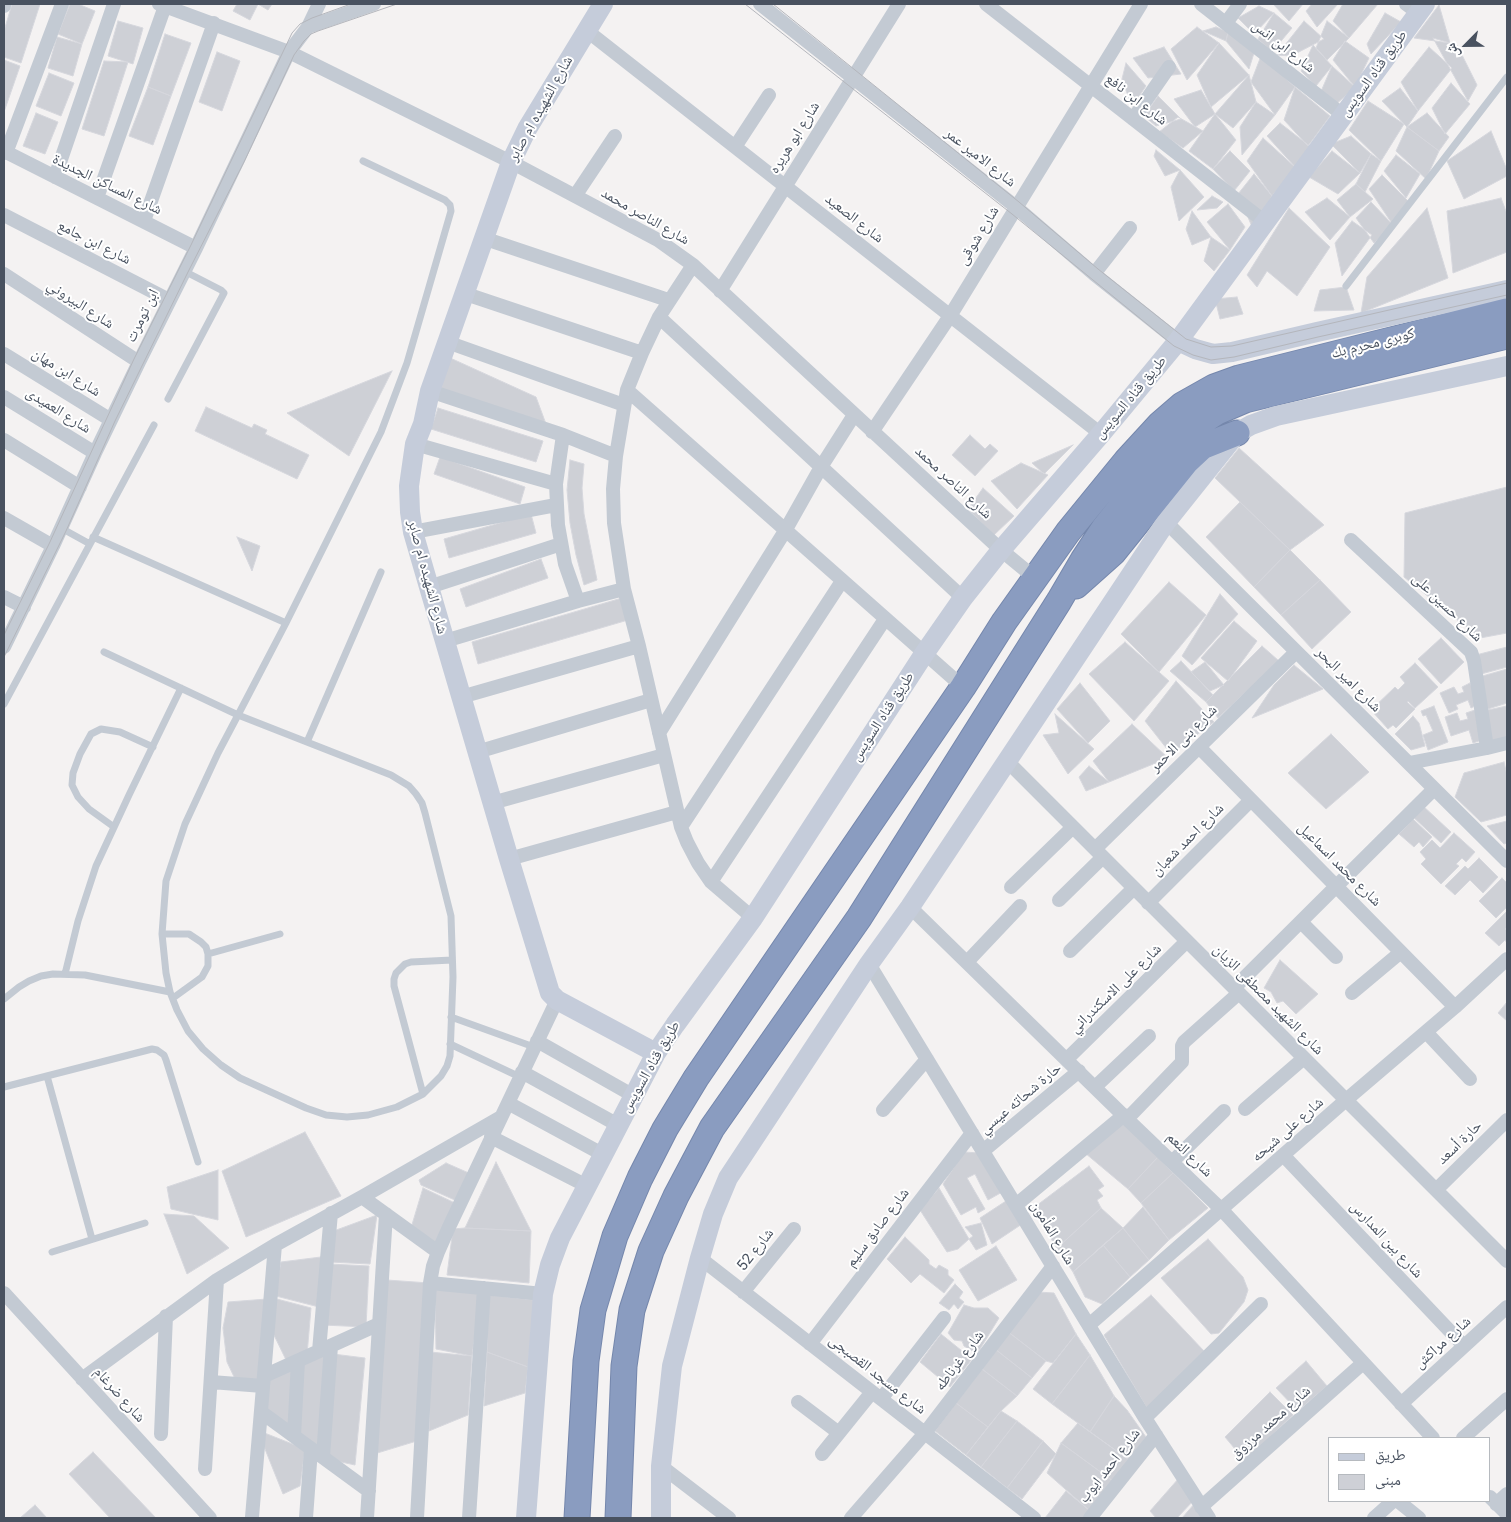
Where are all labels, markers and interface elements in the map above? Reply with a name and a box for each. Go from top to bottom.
street label: شارع ابن انس [1248,17,1318,77]
north arrow [1441,20,1491,70]
street label: طريق قناه السويس [1336,27,1412,121]
text: ش [1442,41,1462,61]
street label: شارع الشهيده ام صابر [505,53,577,165]
street label: شارع ابن نافع [1101,70,1171,130]
street label: شارع ابو هريره [766,99,824,177]
street label: شارع الامير عمر [941,125,1019,191]
street label: شارع المساكن الجديدة [49,151,165,219]
street label: شارع الناصر محمد [598,184,692,250]
street label: شارع الصعيد [821,191,887,247]
street label: شارع شوقى [954,203,1004,269]
street label: شارع ابن جامع [54,217,134,269]
street label: شارع البيروني [43,277,117,333]
street label: ابن تومرت [122,287,164,345]
street label: كوبرى محرم بك [1329,325,1417,363]
street label: شارع ابن مهان [28,345,104,401]
street label: طريق قناه السويس [1091,353,1171,443]
street label: شارع العميدى [22,384,94,438]
street label: شارع الناصر محمد [911,443,995,523]
street label: شارع الشهيده ام صابر [403,518,451,636]
street label: شارع حسين على [1408,570,1486,646]
street label: شارع امير البحر [1312,644,1384,716]
street label: طريق قناه السويس [847,669,919,765]
street label: شارع بنى الاحمر [1147,702,1221,776]
street label: شارع احمد شعبان [1148,800,1228,880]
street label: شارع محمد اسماعيل [1293,819,1385,911]
street label: شارع على الاسكندراني [1066,941,1166,1037]
street label: شارع الشهيد مصطفى الزيان [1209,941,1327,1059]
street label: طريق قناه السويس [617,1018,685,1116]
street label: حارة شحاته عيسي [976,1059,1066,1139]
street label: شارع على شيحه [1248,1094,1328,1166]
street label: حارة أسعد [1434,1117,1486,1169]
street label: شارع النعم [1162,1129,1216,1181]
street label: شارع صادق سليم [842,1185,914,1271]
street label: شارع المأمون [1026,1198,1078,1268]
street label: شارع بين المدارس [1346,1198,1426,1282]
street label: شارع 52 [734,1225,778,1275]
street label: شارع مراكش [1411,1313,1475,1373]
street label: شارع غرناطه [932,1327,988,1395]
street label: شارع مسجد القصبجى [825,1331,929,1419]
street label: شارع ضرغام [89,1363,149,1427]
street label: شارع محمد مرزوق [1227,1382,1315,1464]
street label: شارع احمد ايوب [1075,1425,1145,1507]
legend [1328,1437,1491,1502]
text: طريق [1375,1446,1406,1464]
text: مبنى [1375,1471,1401,1489]

